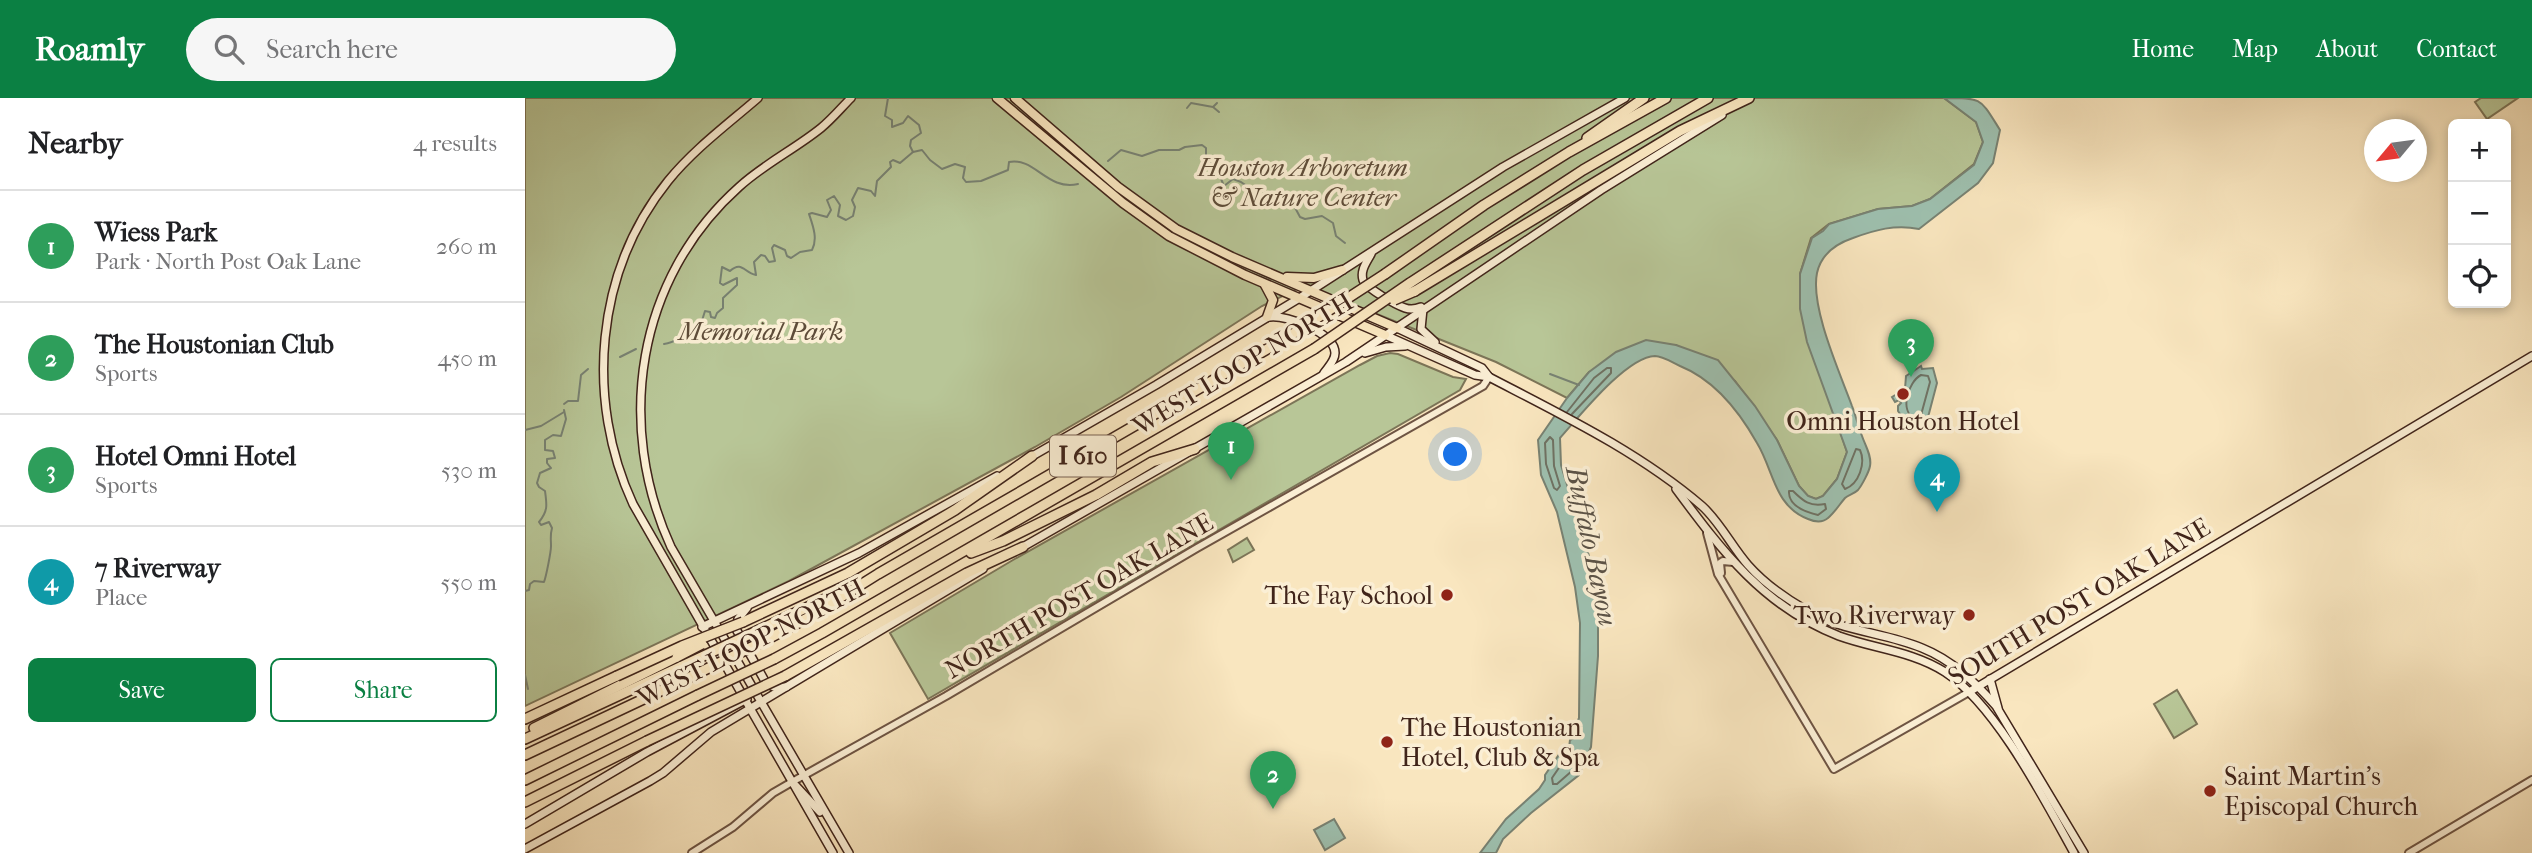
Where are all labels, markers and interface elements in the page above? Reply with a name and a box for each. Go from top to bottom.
search box [186,18,676,81]
text: Roamly [35,30,144,69]
icon: search [210,30,248,68]
text: Search here [266,34,398,65]
text: Home [2132,35,2194,63]
text: Map [2232,35,2278,63]
text: About [2316,35,2378,63]
text: Contact [2416,35,2497,63]
north arrow [2364,119,2427,182]
map controls [2448,119,2511,308]
button: + [2448,119,2511,182]
text: Nearby [28,126,123,161]
text: 4 results [413,130,497,157]
park label: Houston Arboretum & Nature Center [1197,152,1408,213]
button: − [2448,182,2511,245]
text: Wiess Park [95,217,217,248]
text: 1 [47,233,55,260]
text: 260 m [436,233,497,260]
button: locate [2448,245,2511,308]
text: Park · North Post Oak Lane [95,248,361,275]
street label: WEST LOOP NORTH [1126,286,1359,443]
park label: Memorial Park [677,316,843,347]
pin: 3 [1888,319,1934,377]
text: The Houstonian Club [95,329,334,360]
text: 2 [45,345,57,372]
text: 450 m [437,345,497,372]
text: Sports [95,360,157,387]
marker: Omni Houston Hotel [1895,386,1911,402]
place label: Omni Houston Hotel [1786,406,2020,437]
pin: 1 [1208,422,1254,480]
road number: I 610 [1050,436,1116,477]
your location [1438,437,1472,471]
text: Hotel Omni Hotel [95,441,296,472]
pin: 4 [1914,454,1960,512]
text: 3 [46,457,56,484]
text: 530 m [441,457,497,484]
water label: Buffalo Bayou [1559,461,1625,629]
text: Sports [95,472,157,499]
street label: NORTH POST OAK LANE [939,506,1219,685]
street label: SOUTH POST OAK LANE [1942,511,2216,693]
text: 7 Riverway [95,553,220,584]
text: 4 [44,569,58,596]
text: 550 m [441,569,497,596]
street label: WEST LOOP NORTH [631,572,870,714]
place label: The Fay School [1265,580,1433,611]
text: Place [95,584,147,611]
marker: The Fay School [1439,587,1455,603]
place label: Two Riverway [1793,600,1956,631]
marker: Two Riverway [1961,607,1977,623]
button: Save [28,658,256,722]
button: Share [270,658,497,722]
place label: The Houstonian Hotel, Club & Spa [1401,712,1600,773]
marker: The Houstonian Hotel, Club & Spa [1379,734,1395,750]
pin: 2 [1250,751,1296,809]
place label: Saint Martin's Episcopal Church [2224,761,2418,822]
marker: Saint Martin's Episcopal Church [2202,783,2218,799]

